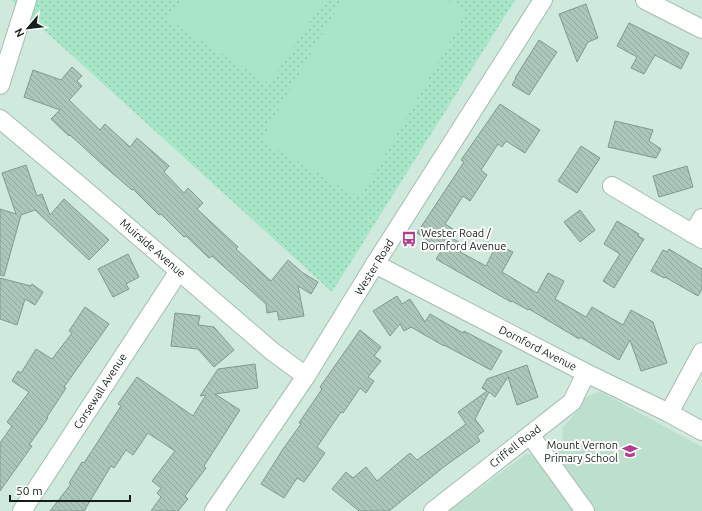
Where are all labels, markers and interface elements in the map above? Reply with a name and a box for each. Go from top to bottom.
north arrow [8,8,48,48]
text: N [12,26,26,39]
street label: Muirside Avenue [118,217,188,279]
place label: Wester Road / Dornford Avenue [421,227,506,252]
bus stop icon: Wester Road / Dornford Avenue [400,230,418,248]
street label: Wester Road [352,237,396,297]
street label: Dornford Avenue [497,323,579,373]
street label: Corsewall Avenue [71,351,129,431]
street label: Criffell Road [487,422,543,470]
place label: Mount Vernon Primary School [544,439,618,464]
school or university icon: Mount Vernon Primary School [621,442,639,460]
scale bar [10,477,130,503]
text: 50 m [16,484,43,497]

